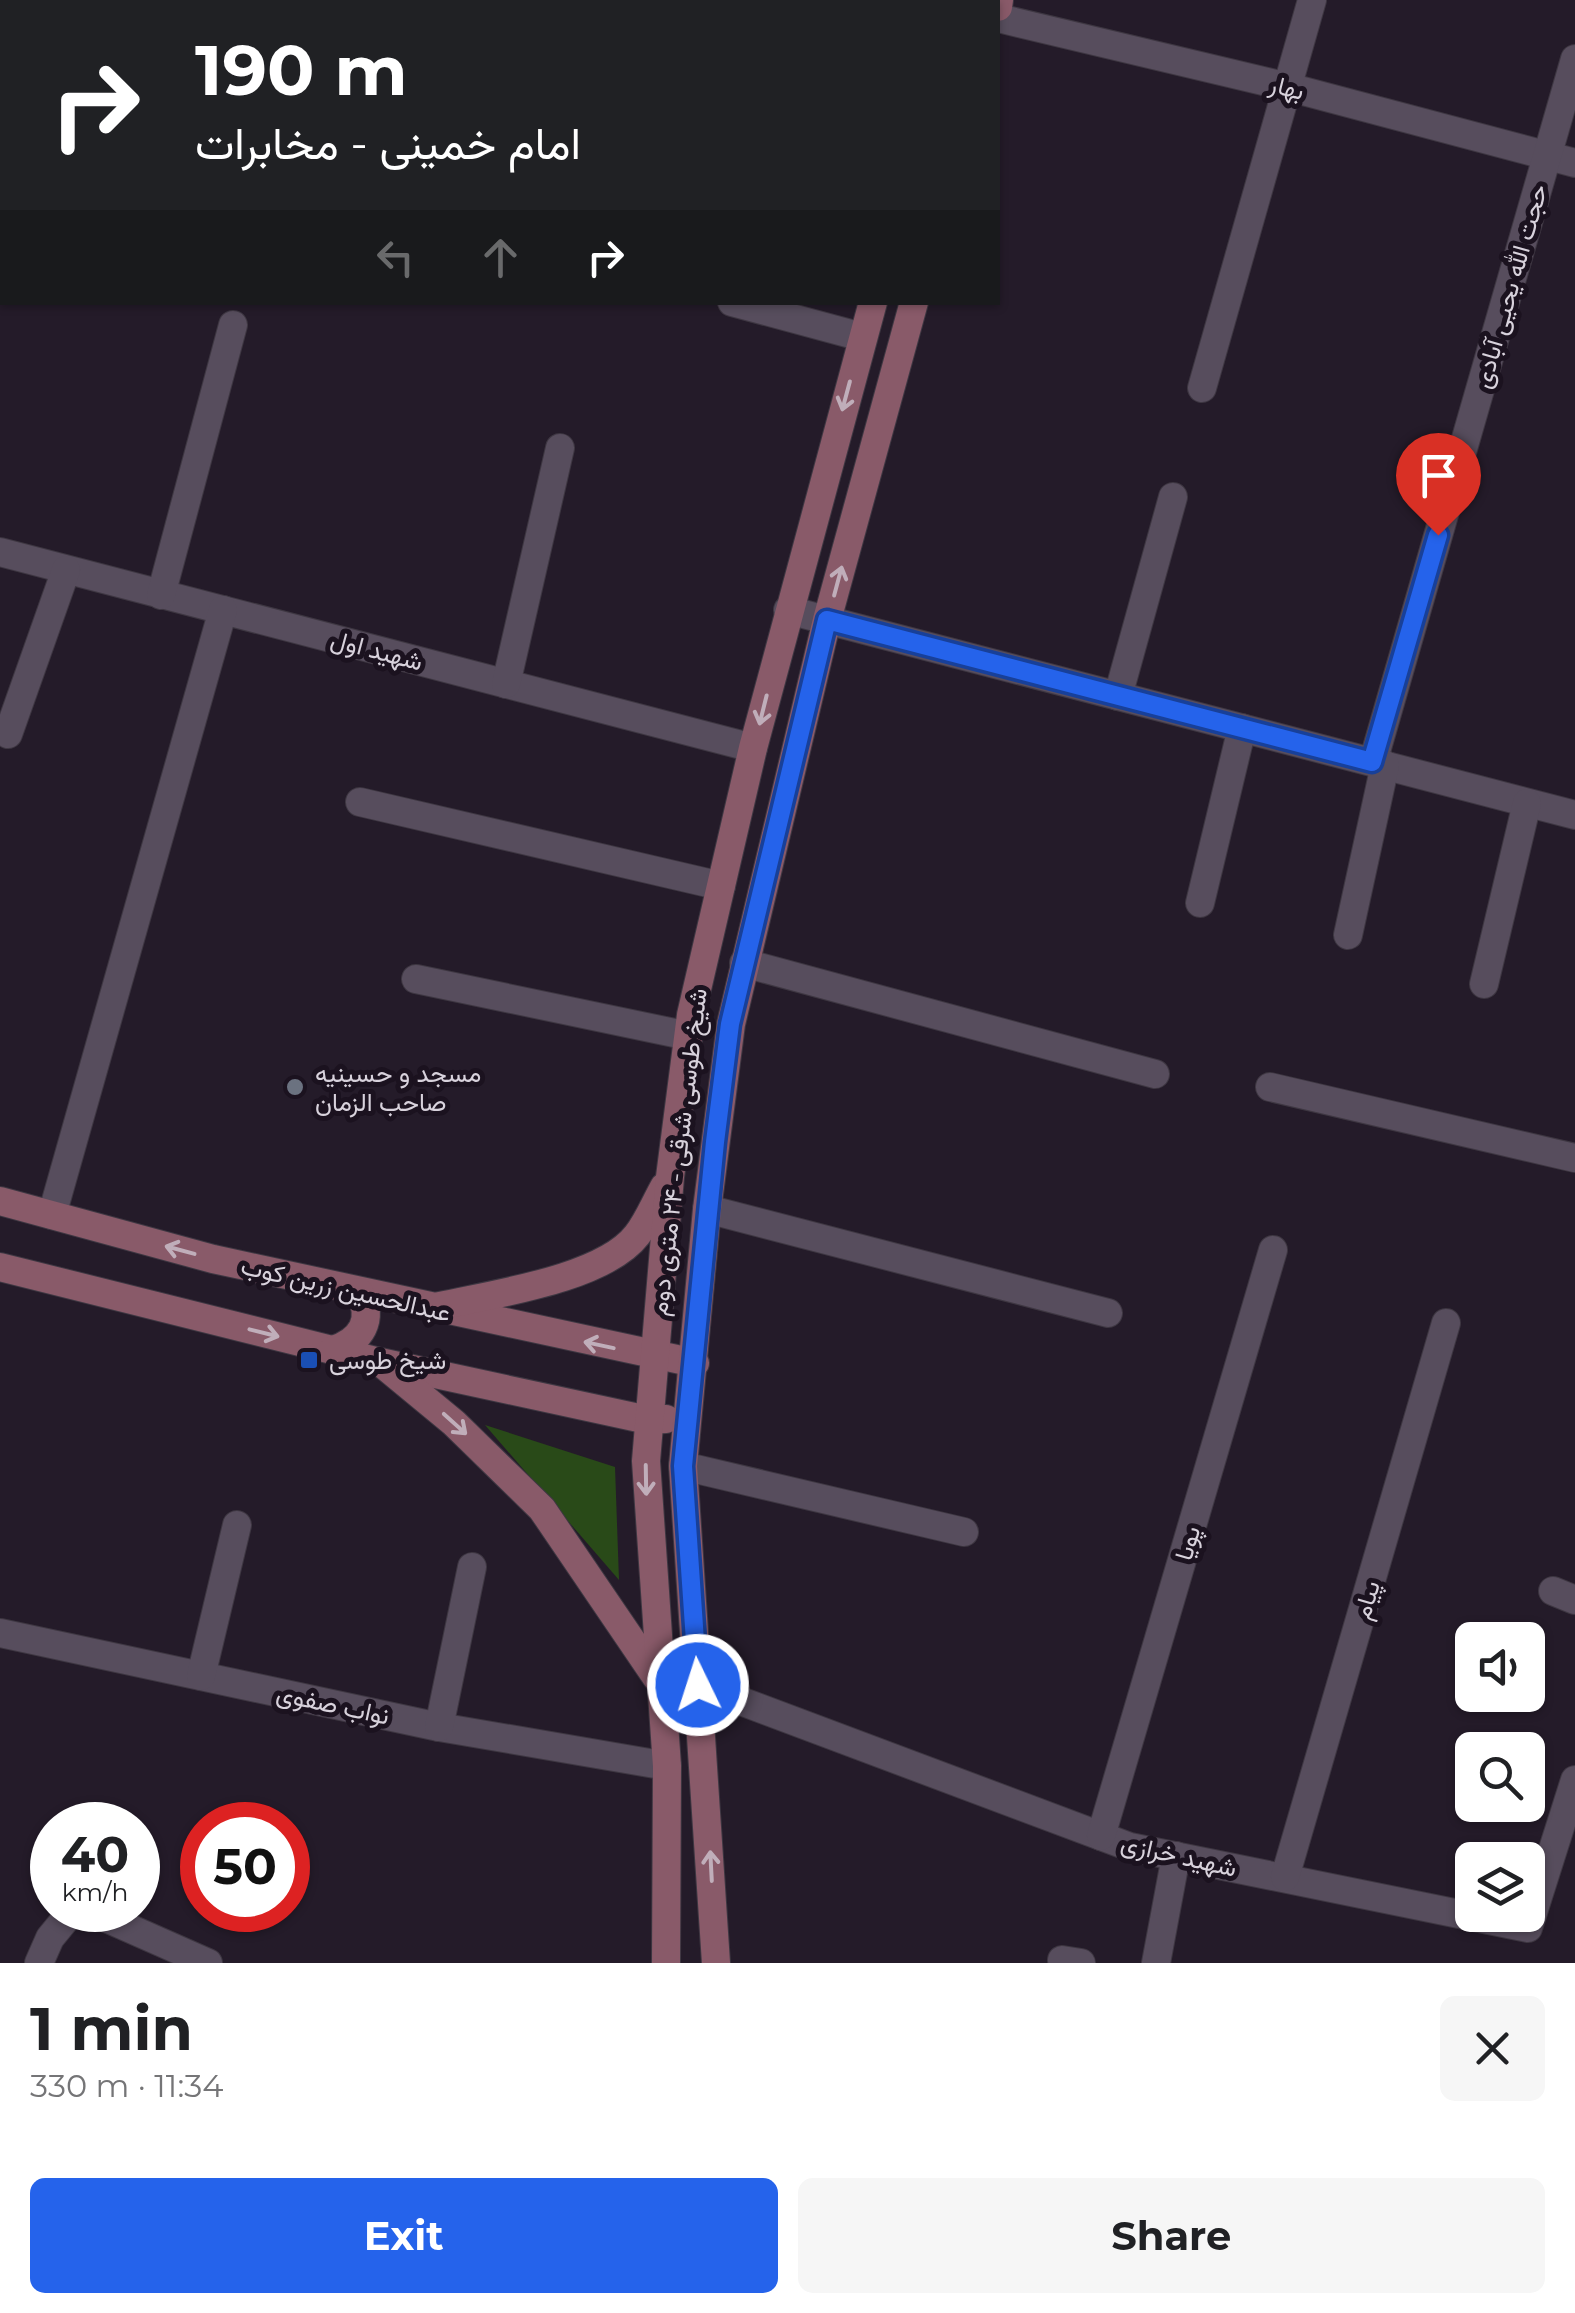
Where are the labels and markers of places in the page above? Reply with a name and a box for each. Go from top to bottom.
pin [1396,433,1481,536]
place label: مسجد و حسینیه صاحب الزمان [315,1058,481,1118]
marker: مسجد و حسینیه صاحب الزمان [284,1076,306,1098]
place label: شیخ طوسی [329,1345,446,1378]
marker: شیخ طوسی [298,1349,320,1371]

